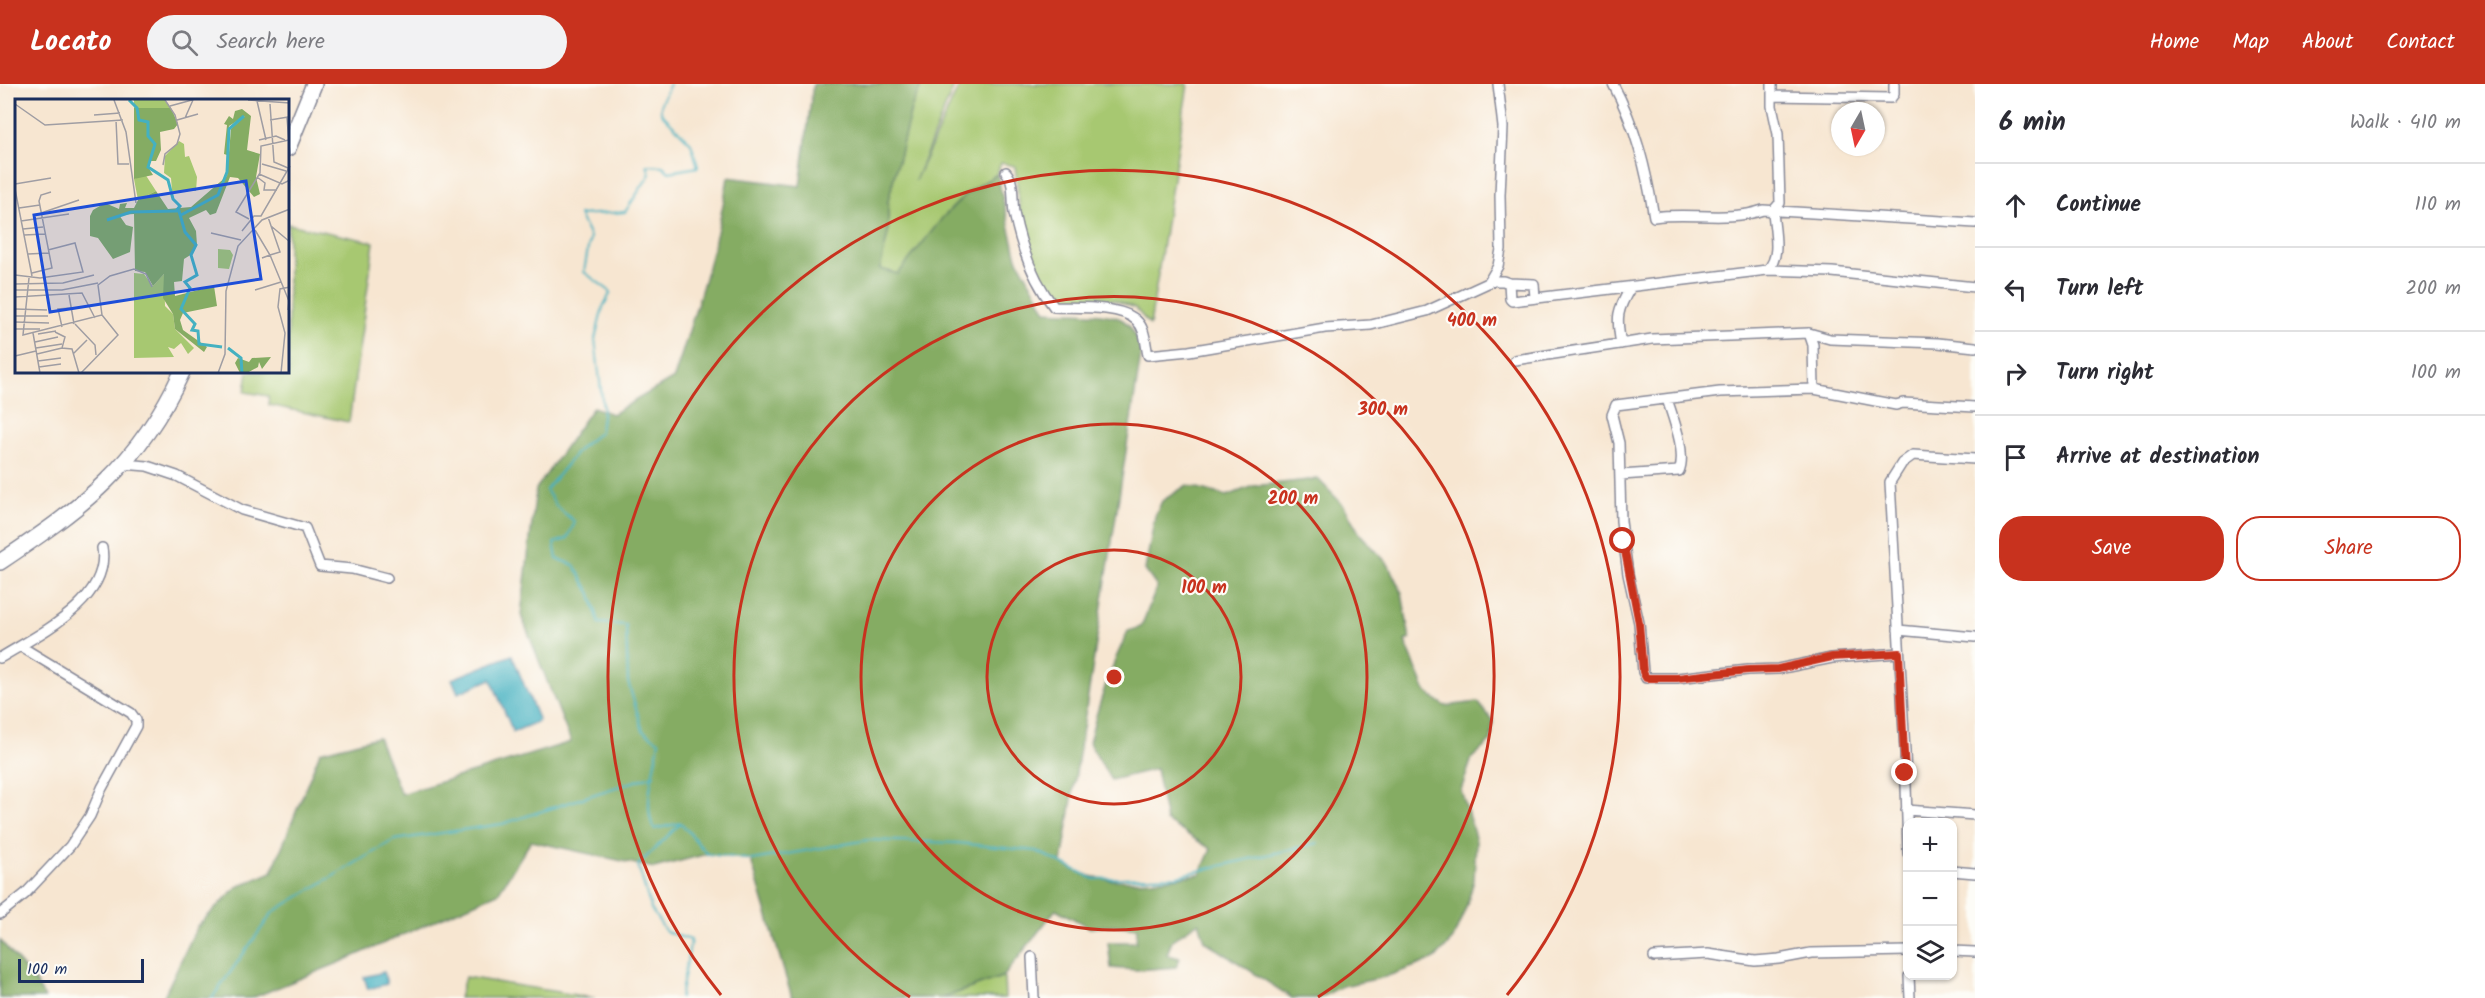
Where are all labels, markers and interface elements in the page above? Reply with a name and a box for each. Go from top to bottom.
search box [147,15,567,69]
text: Locato [30,20,111,65]
text: Search here [216,25,325,60]
icon: search [168,26,201,59]
text: Home [2150,26,2199,59]
text: Map [2232,26,2269,59]
text: About [2302,26,2353,59]
text: Contact [2386,26,2455,59]
inset map [15,99,290,374]
north arrow [1831,102,1885,156]
text: 6 min [1999,102,2066,144]
text: Walk · 410 m [2350,107,2461,139]
text: Continue [2056,188,2141,223]
icon: ahead [1999,189,2032,222]
text: 110 m [2415,189,2461,221]
text: Turn left [2056,272,2143,307]
icon: left [1999,273,2032,306]
text: 200 m [2405,273,2461,305]
text: 400 m [1447,307,1497,336]
text: Turn right [2056,356,2154,391]
icon: right [1999,357,2032,390]
text: 100 m [2411,357,2461,389]
text: 300 m [1357,396,1408,425]
text: Arrive at destination [2056,440,2259,475]
icon: arrive [1999,441,2032,474]
text: 200 m [1268,485,1319,514]
button: Save [1999,516,2224,581]
button: Share [2236,516,2461,581]
route start [1609,527,1635,553]
text: 100 m [1181,574,1227,603]
centre of rings [1104,667,1124,687]
route end [1891,759,1917,785]
map controls [1903,818,1957,980]
button: + [1903,818,1957,872]
button: − [1903,872,1957,926]
button: layers [1903,926,1957,980]
scale bar [18,956,144,984]
text: 100 m [27,957,67,982]

